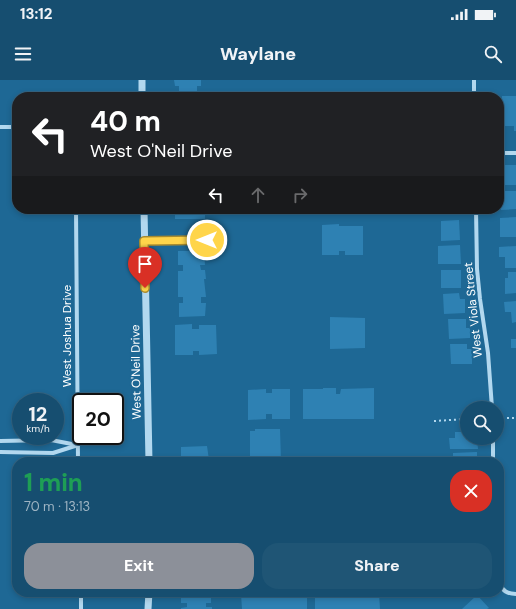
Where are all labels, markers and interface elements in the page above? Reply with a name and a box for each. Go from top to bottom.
text: 13:12 [20,4,52,24]
text: Waylane [220,42,296,66]
icon: menu [12,43,34,65]
icon: search [482,43,504,65]
text: 40 m [90,103,161,140]
icon: left [24,108,76,160]
text: West O'Neil Drive [90,139,232,163]
icon: left [205,184,227,206]
icon: ahead [247,184,269,206]
icon: right [289,184,311,206]
position arrow [186,219,228,261]
pin [128,247,162,288]
icon: arrive [134,253,156,275]
street label: West Viola Street [460,261,486,359]
street label: West Joshua Drive [59,285,75,387]
street label: West O'Neil Drive [127,324,145,420]
speed limit sign: 20 [72,393,124,445]
text: 12 [29,401,47,427]
map controls [460,401,504,445]
button: search [460,401,504,445]
text: km/h [26,422,50,435]
text: 1 min [24,467,83,498]
button: close [450,470,492,512]
text: 70 m · 13:13 [24,498,90,515]
button: Exit [24,543,254,589]
button: Share [262,543,492,589]

